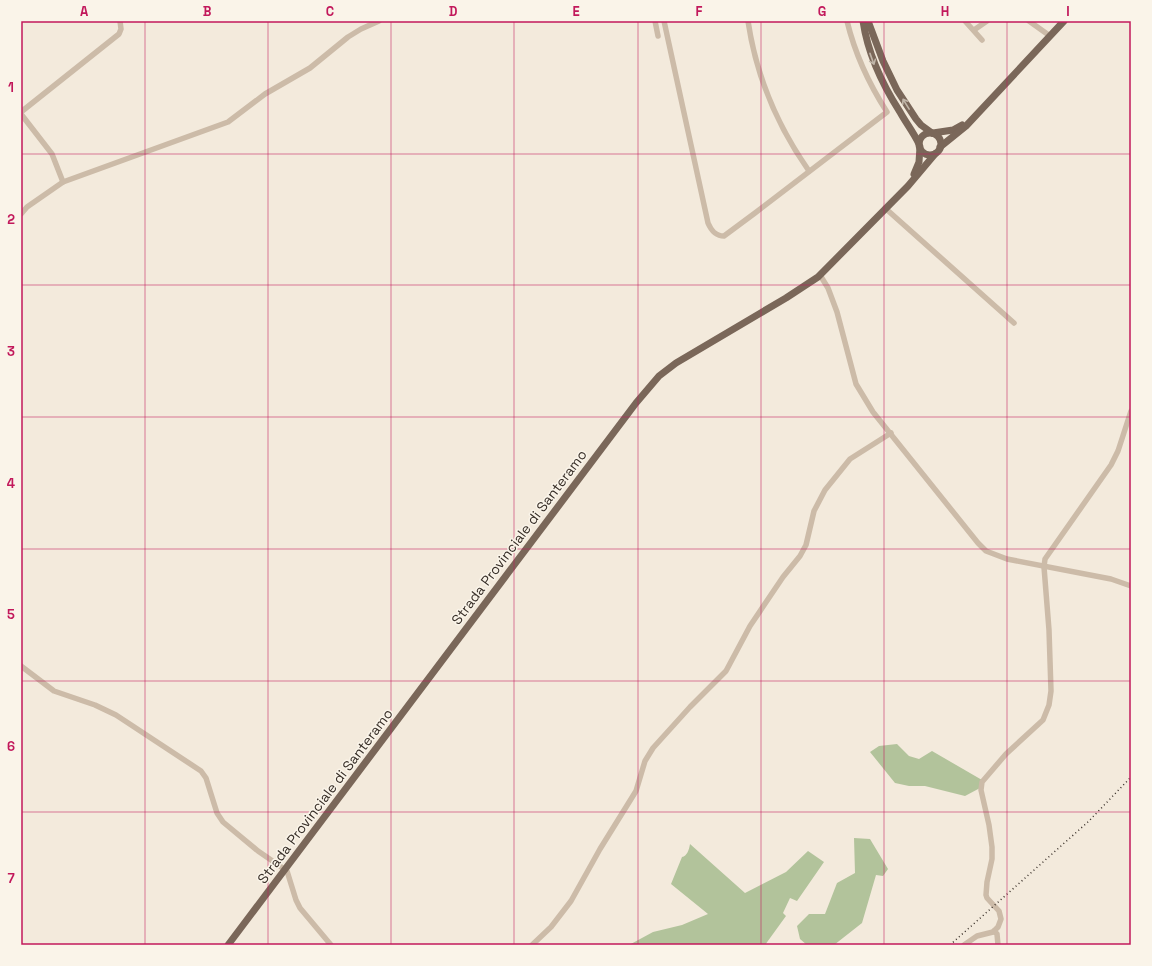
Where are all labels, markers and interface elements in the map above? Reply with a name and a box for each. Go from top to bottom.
text: A [80,3,89,20]
text: B [203,3,212,20]
text: C [326,3,334,20]
text: D [449,3,458,20]
text: E [572,3,580,20]
text: F [696,3,703,20]
text: G [818,3,826,20]
text: H [941,3,949,20]
text: I [1066,3,1070,20]
one-way arrow [869,52,877,64]
text: 1 [8,79,14,96]
one-way arrow [902,99,910,110]
text: 2 [7,211,15,228]
text: 3 [7,343,15,360]
street label: Strada Provinciale di Santeramo [447,446,591,628]
text: 4 [7,475,15,492]
text: 5 [7,606,15,623]
street label: Strada Provinciale di Santeramo [253,705,397,887]
text: 6 [7,738,15,755]
text: 7 [7,870,15,887]

